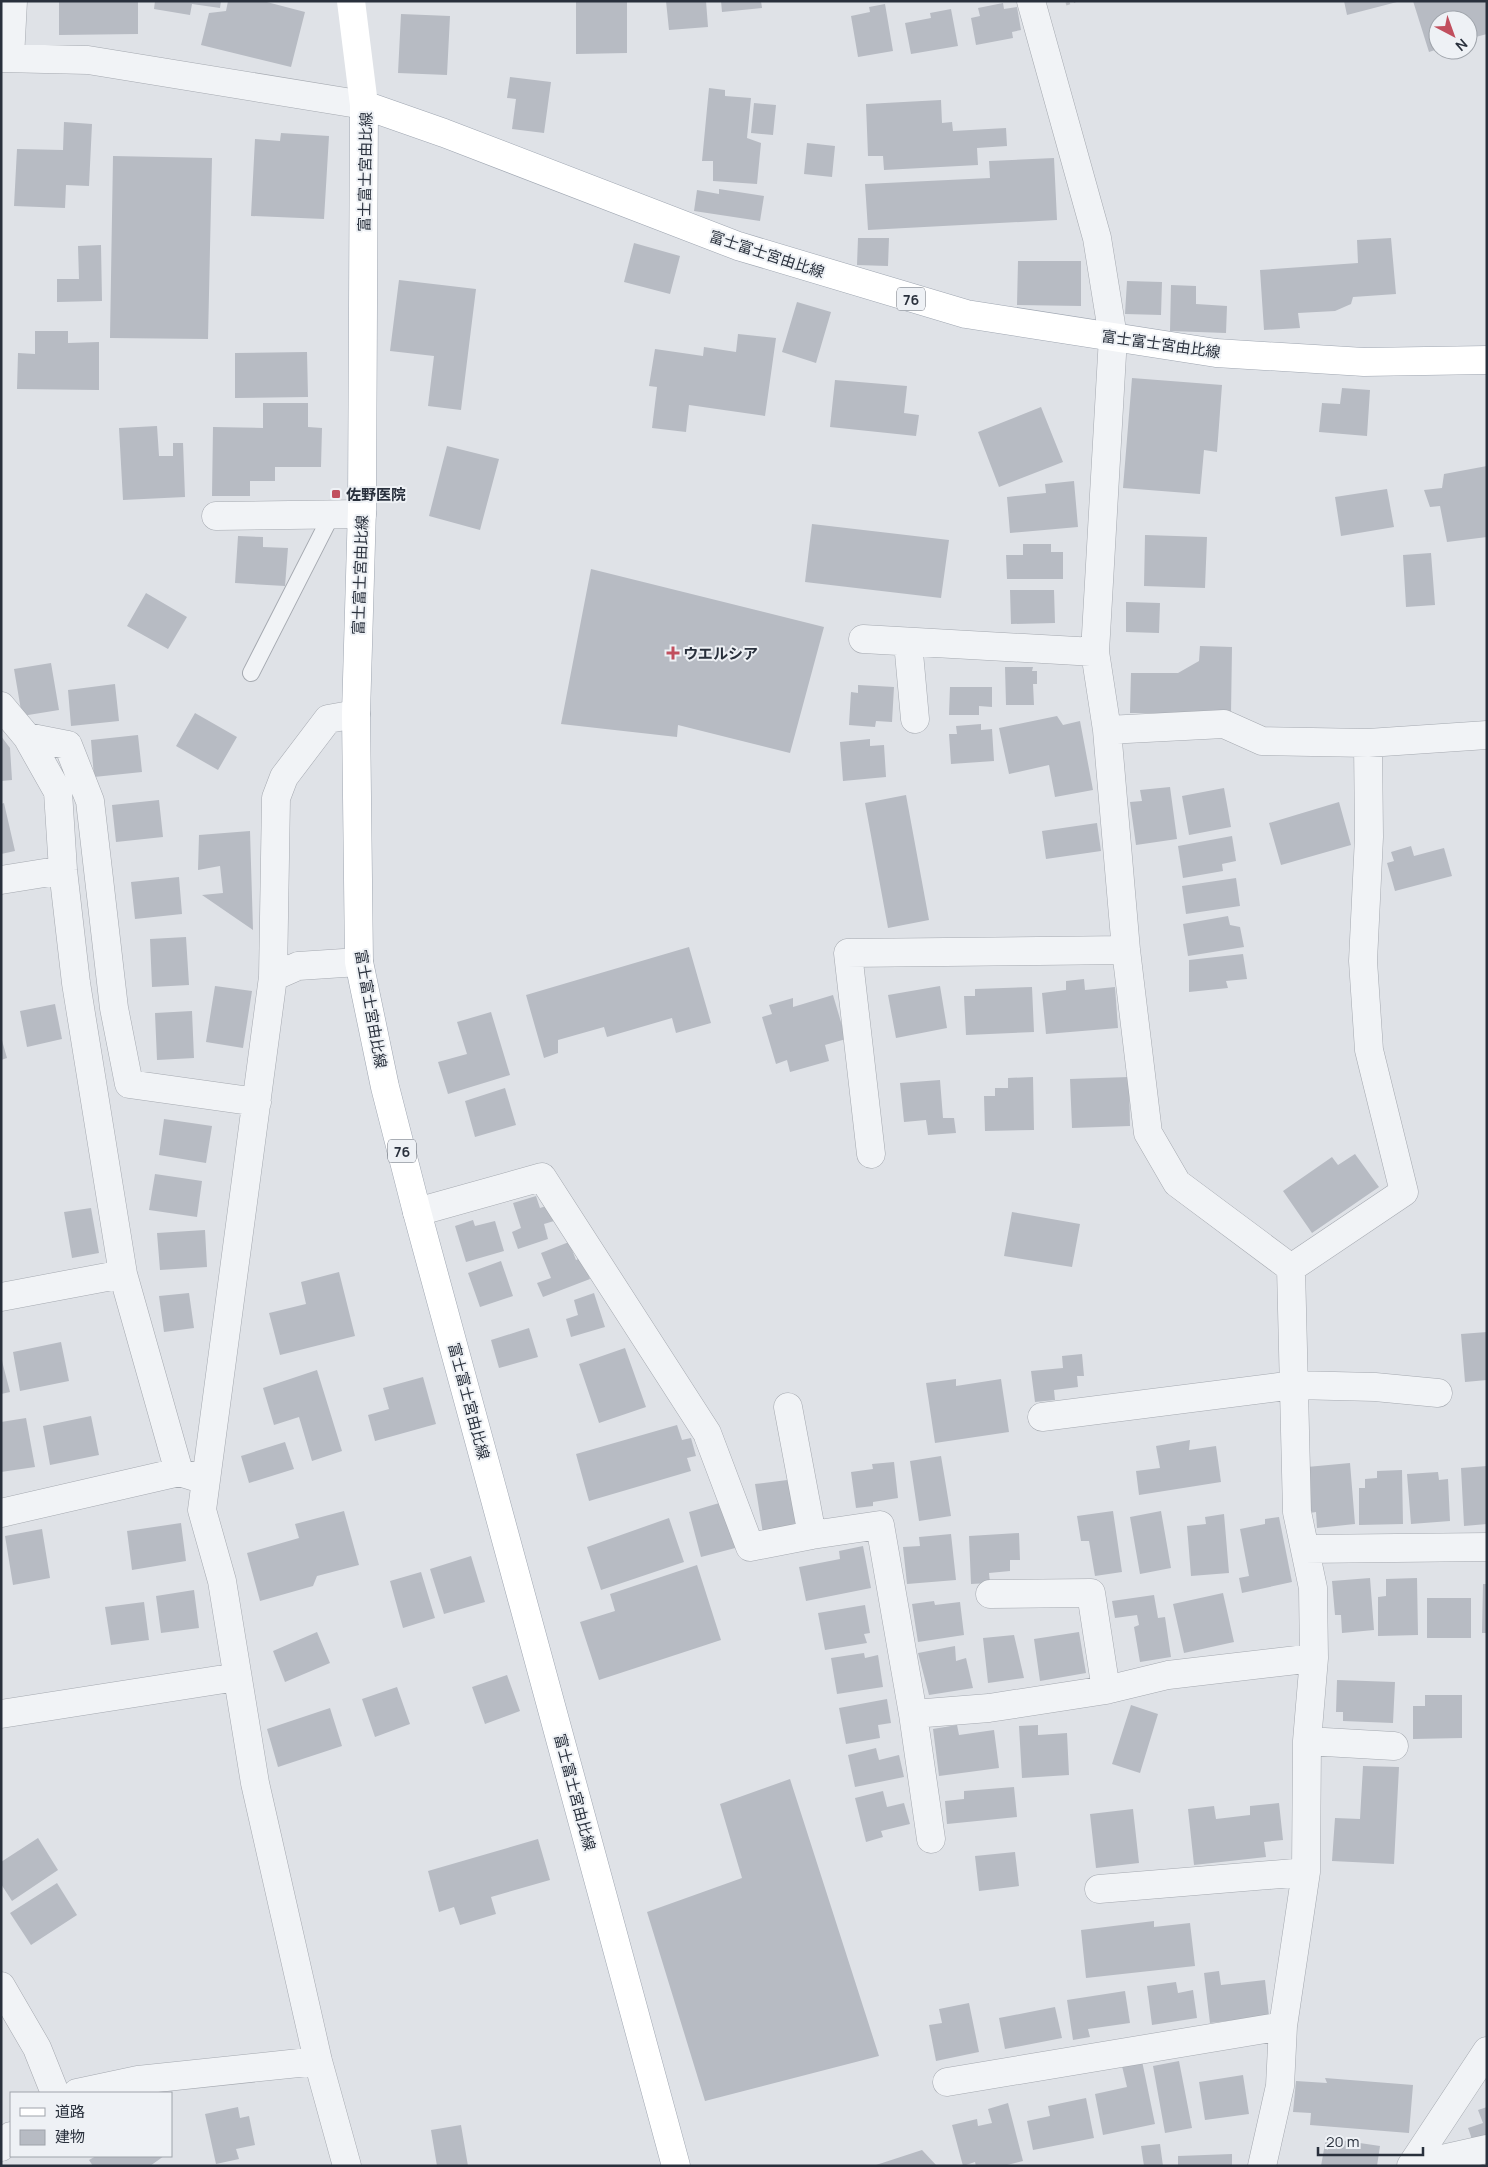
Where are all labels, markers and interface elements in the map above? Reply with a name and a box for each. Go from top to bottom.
north arrow [1428,10,1478,60]
text: N [1452,35,1472,56]
street label: 富士富士宮由比線 [353,112,377,232]
street label: 富士富士宮由比線 [707,225,827,283]
road number: 76 [897,288,925,310]
street label: 富士富士宮由比線 [1100,325,1222,363]
place label: 佐野医院 [346,484,406,505]
marker: 佐野医院 [330,488,342,500]
street label: 富士富士宮由比線 [347,515,373,635]
place label: ウエルシア [683,643,758,664]
marker: ウエルシア [667,647,679,659]
street label: 富士富士宮由比線 [350,948,392,1070]
road number: 76 [388,1140,416,1162]
street label: 富士富士宮由比線 [443,1340,495,1462]
street label: 富士富士宮由比線 [549,1731,601,1853]
legend [10,2092,172,2157]
text: 道路 [55,2101,85,2122]
scale bar [1318,2124,1423,2156]
text: 建物 [55,2126,85,2147]
text: 20 m [1326,2131,1359,2152]

